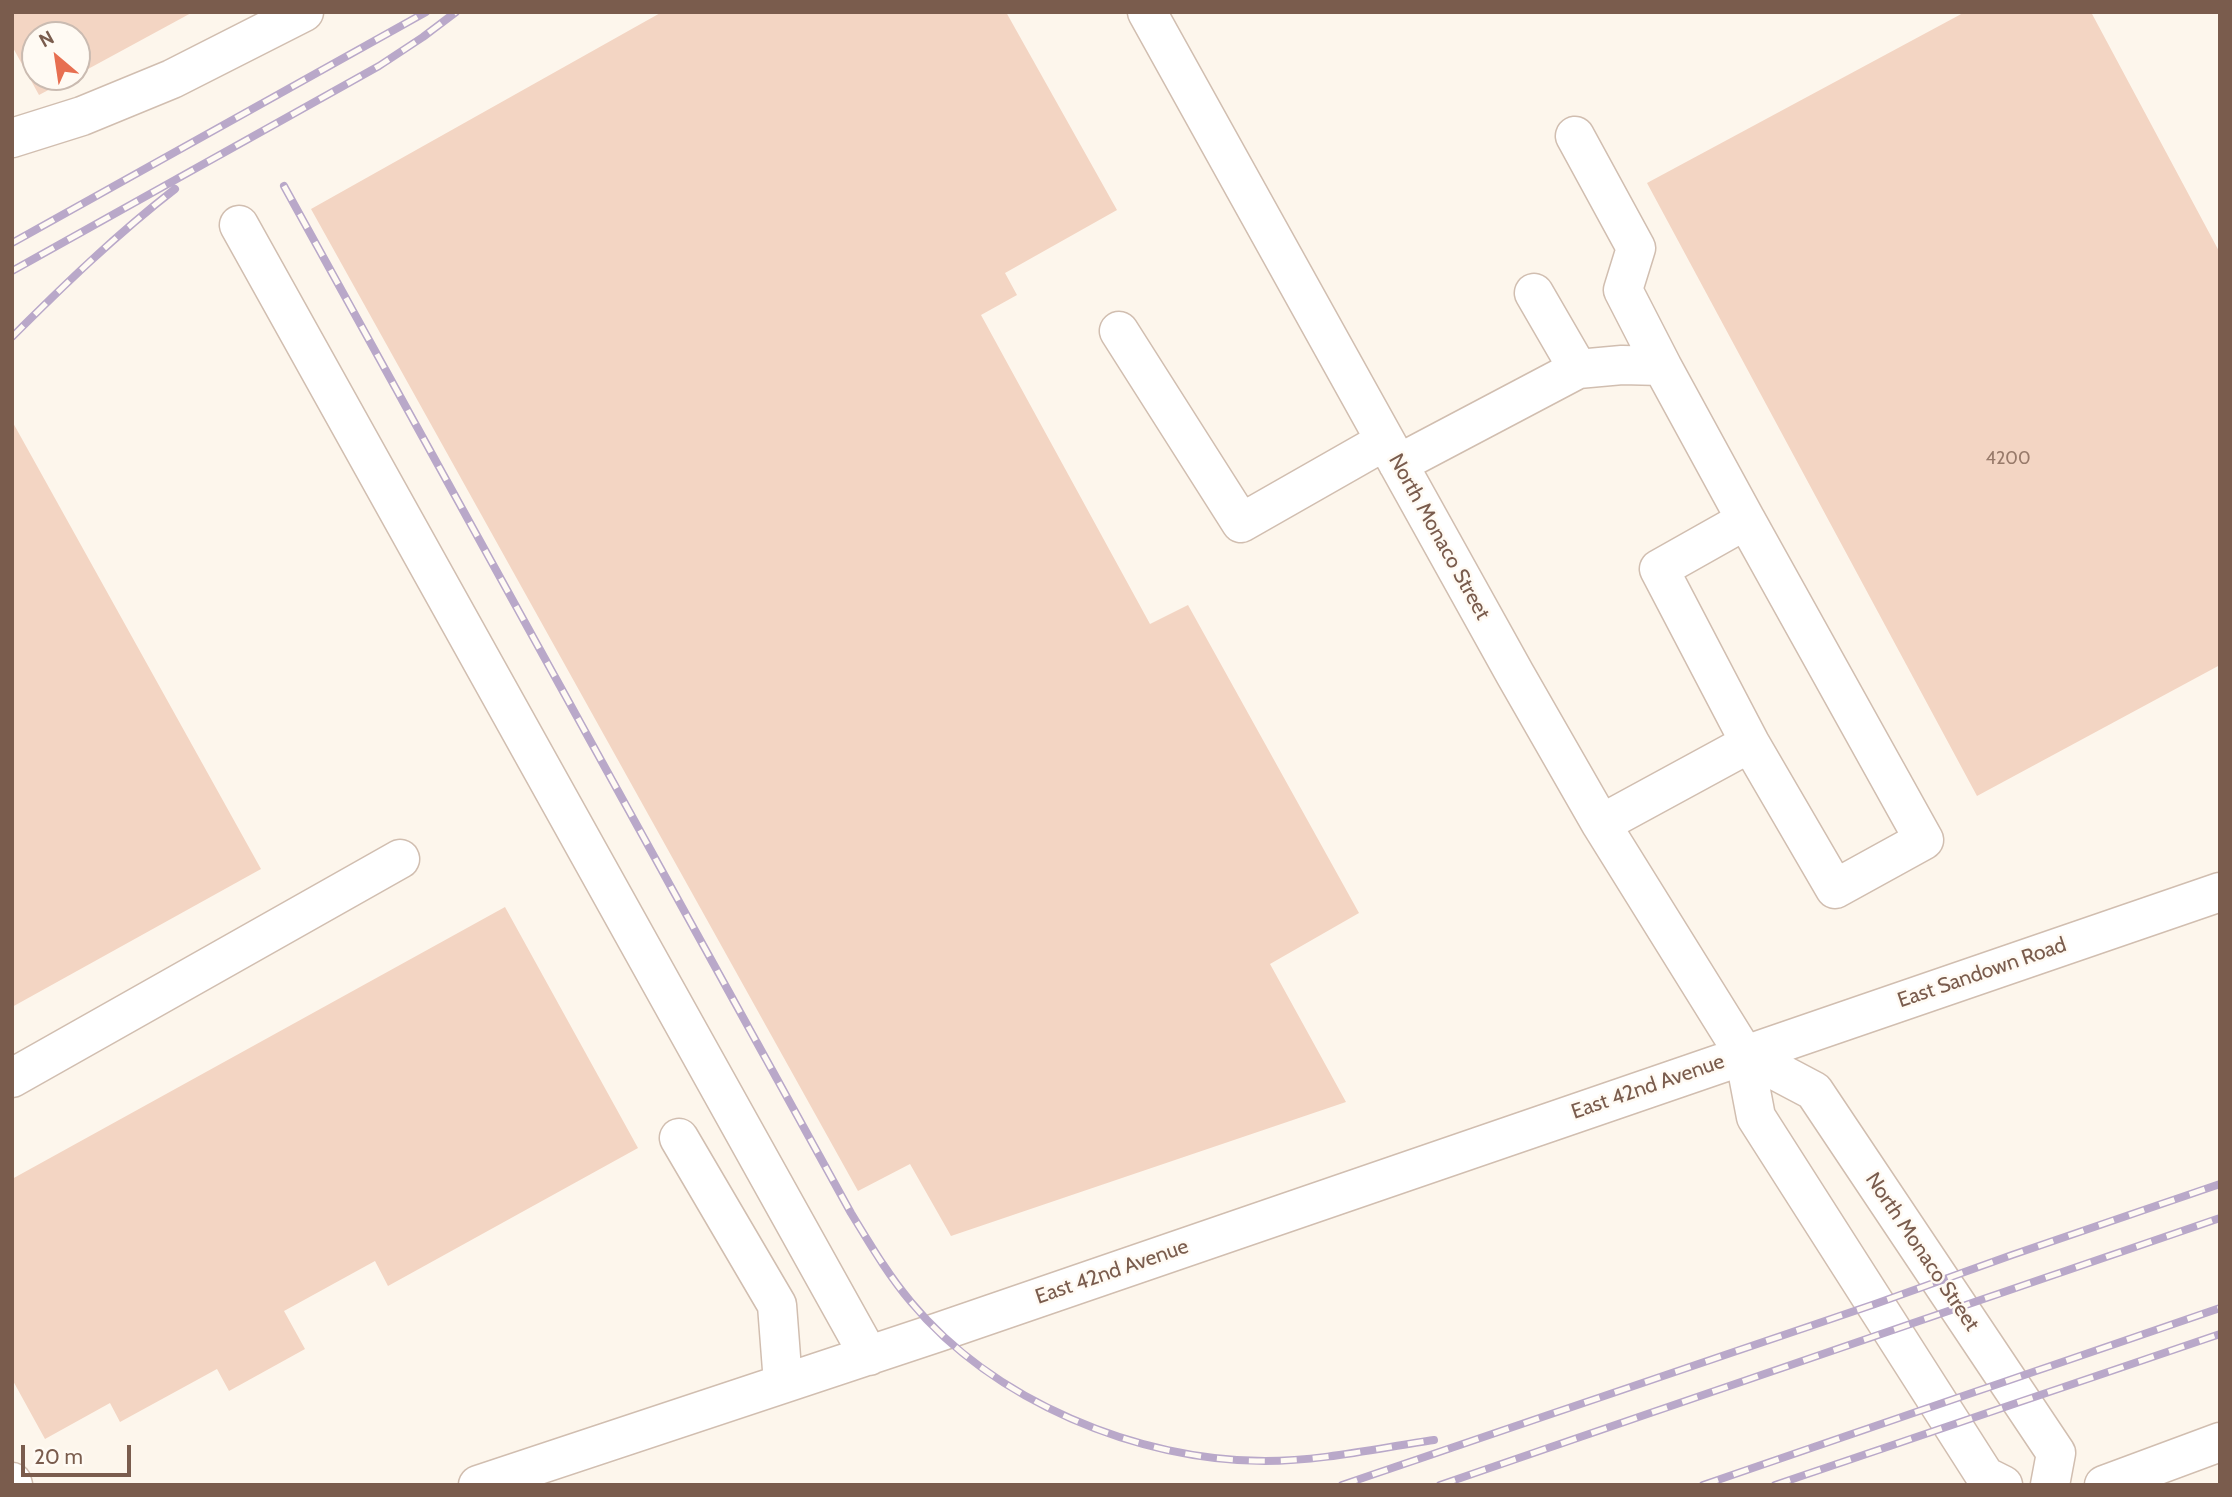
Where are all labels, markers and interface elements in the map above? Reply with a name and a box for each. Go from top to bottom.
north arrow [21,21,91,91]
text: N [35,26,58,52]
house number: 4200 [1986,448,2030,470]
street label: North Monaco Street [1383,450,1495,624]
street label: East Sandown Road [1894,932,2070,1014]
street label: East 42nd Avenue [1568,1049,1728,1125]
street label: North Monaco Street [1860,1168,1984,1336]
street label: East 42nd Avenue [1032,1234,1192,1310]
scale bar [24,1430,135,1474]
text: 20 m [34,1444,83,1469]

